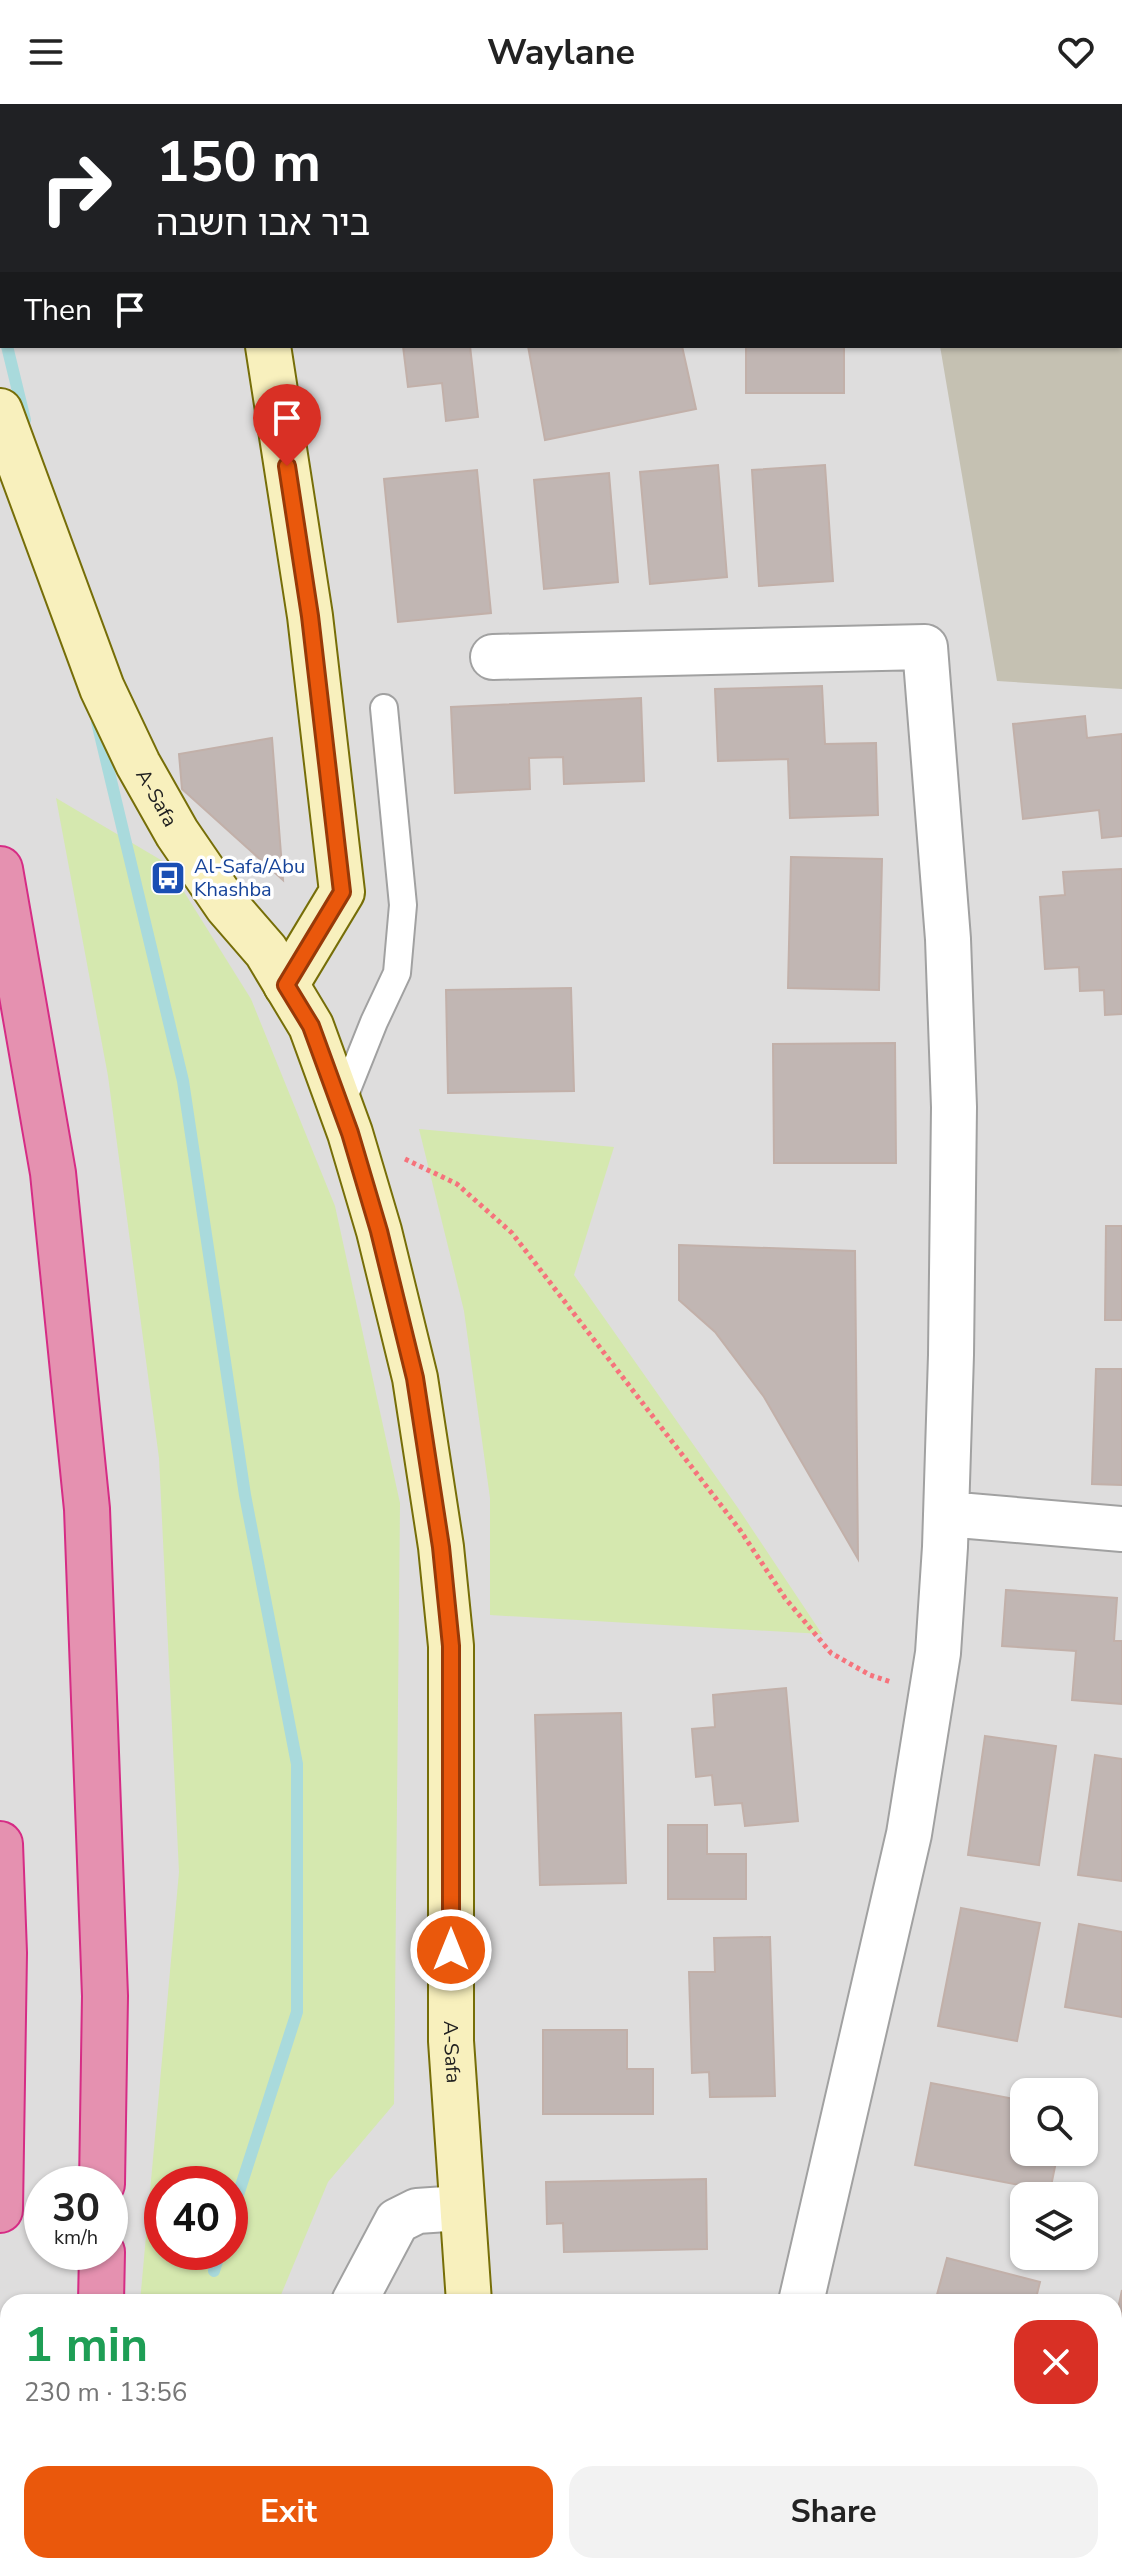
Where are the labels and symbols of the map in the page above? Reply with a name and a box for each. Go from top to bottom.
pin [253,384,321,466]
street label: A-Safa [130,764,184,832]
place label: Al-Safa/Abu Khashba [194,853,305,903]
bus stop icon: Al-Safa/Abu Khashba [149,859,187,897]
position arrow [409,1908,493,1992]
street label: A-Safa [437,2021,467,2084]
speed limit sign: 40 [144,2166,248,2270]

